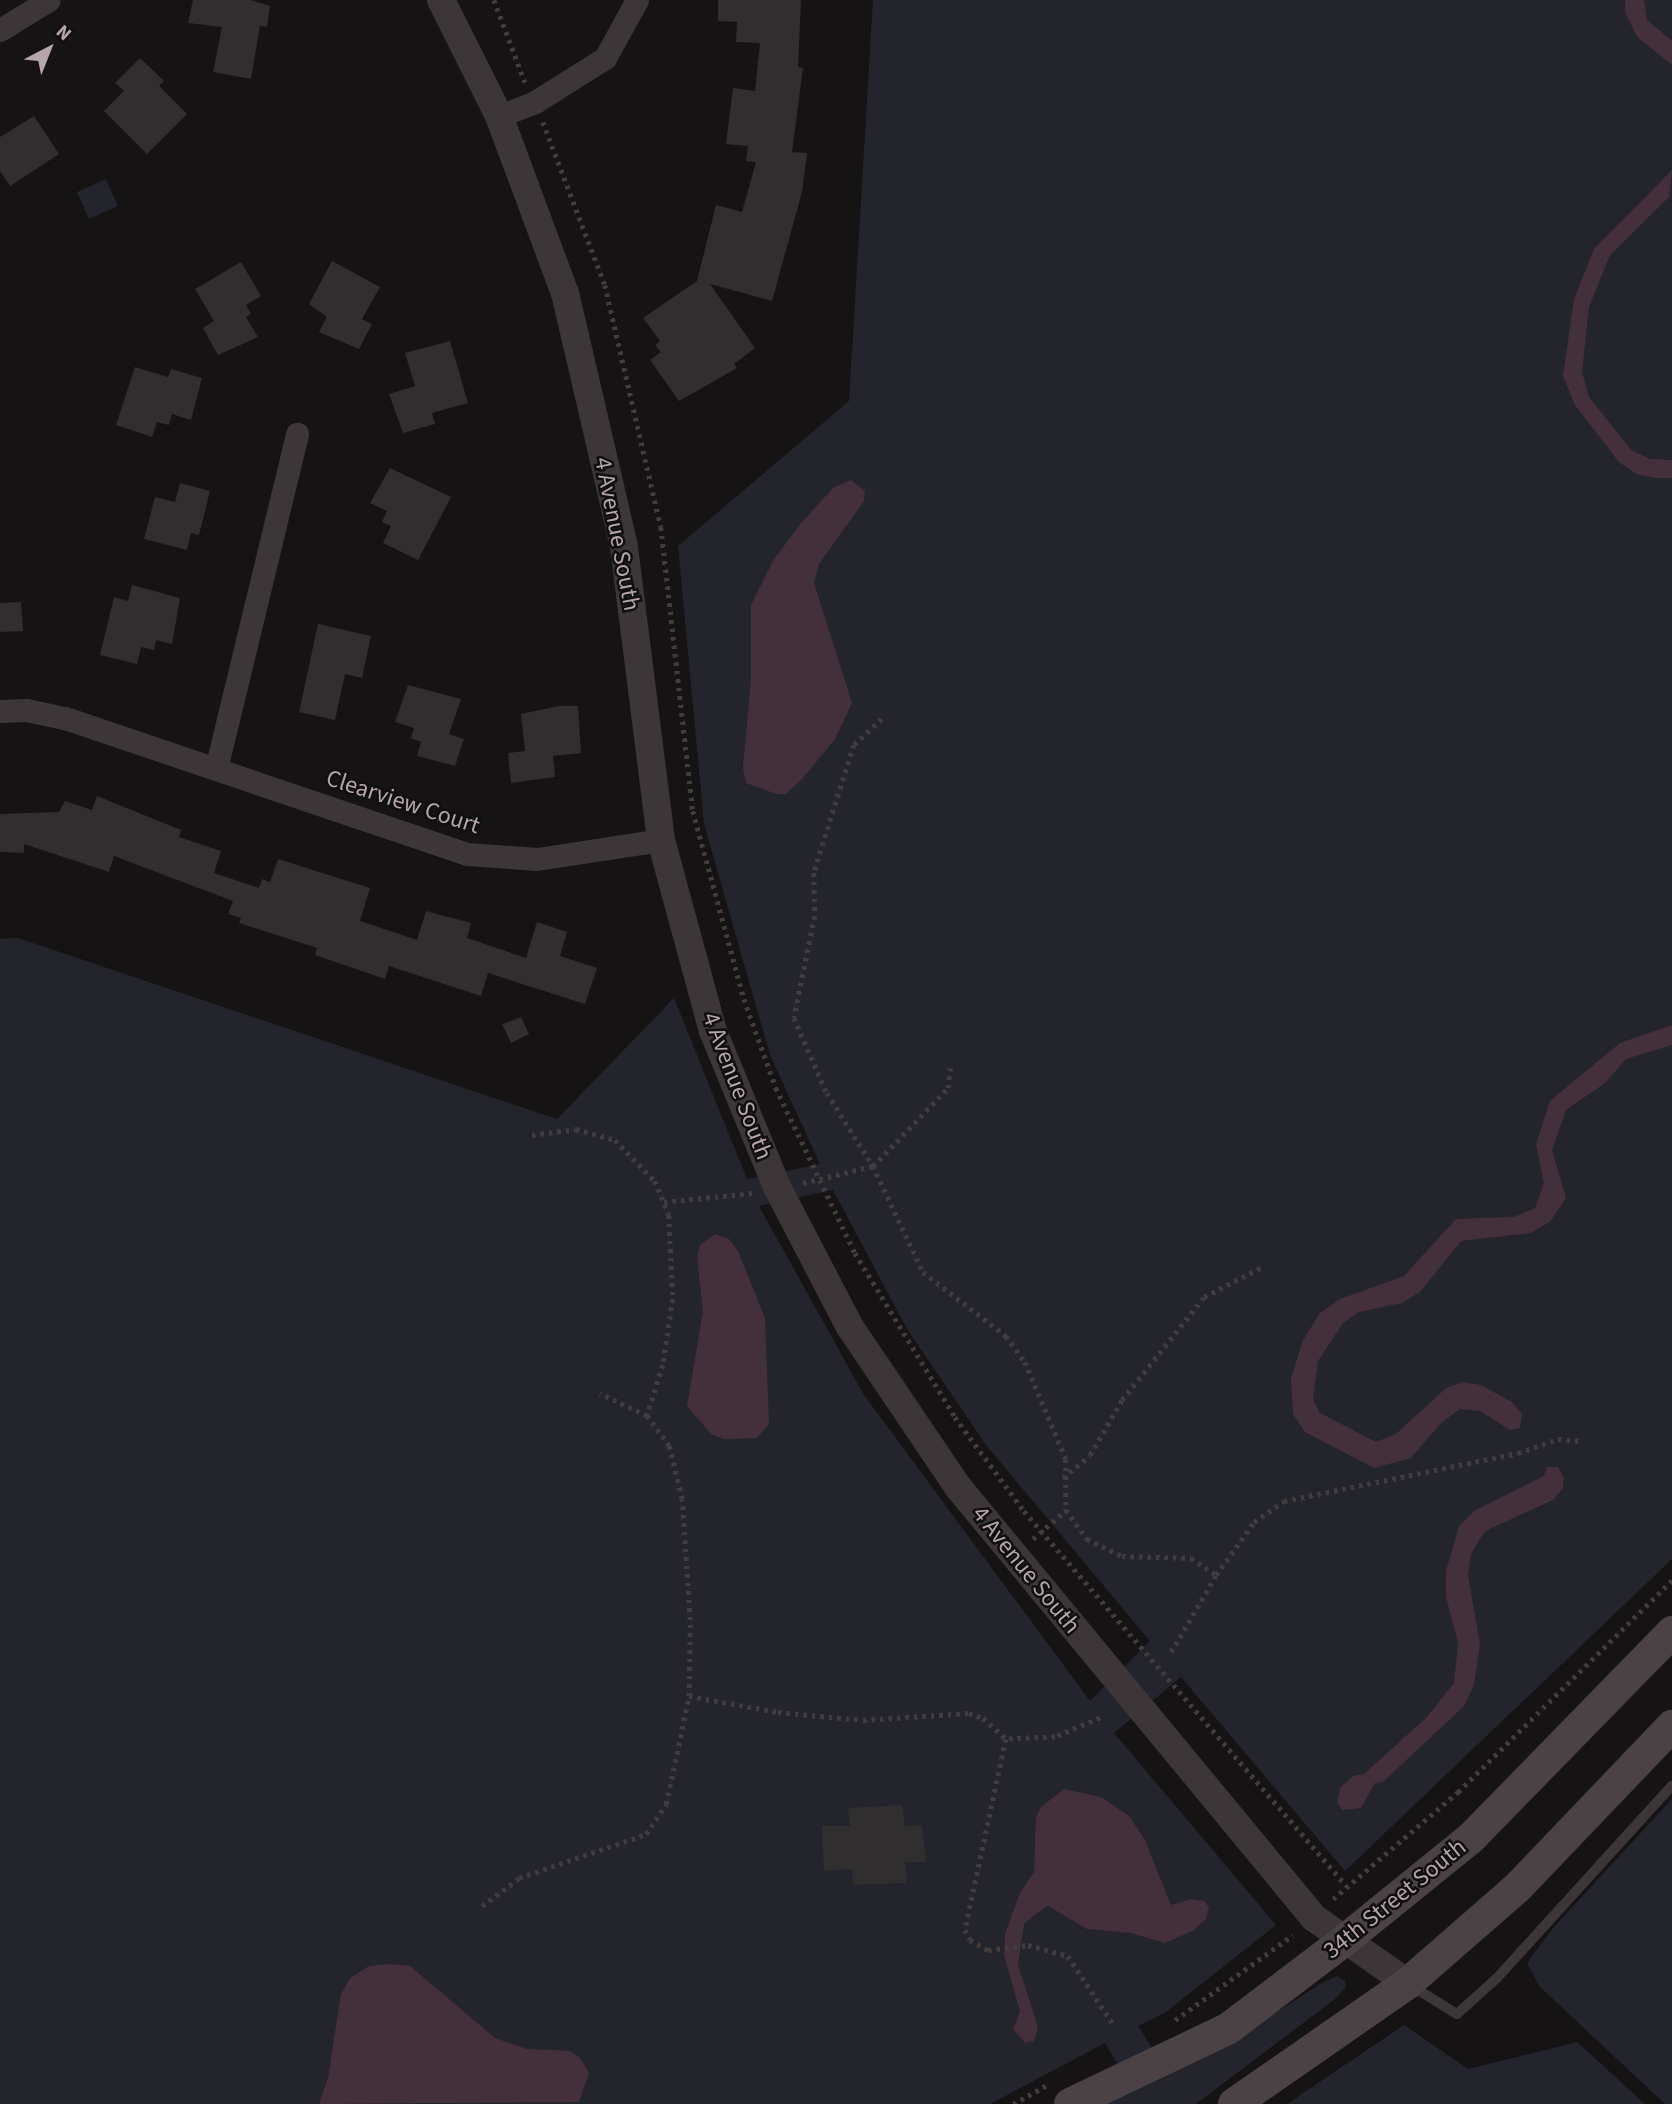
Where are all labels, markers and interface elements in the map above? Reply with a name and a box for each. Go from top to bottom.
north arrow [14,14,84,84]
text: N [50,19,77,47]
street label: 4 Avenue South [588,455,646,613]
street label: Clearview Court [323,764,483,840]
street label: 4 Avenue South [696,1008,778,1164]
street label: 4 Avenue South [966,1500,1086,1640]
street label: 34th Street South [1318,1833,1472,1965]

